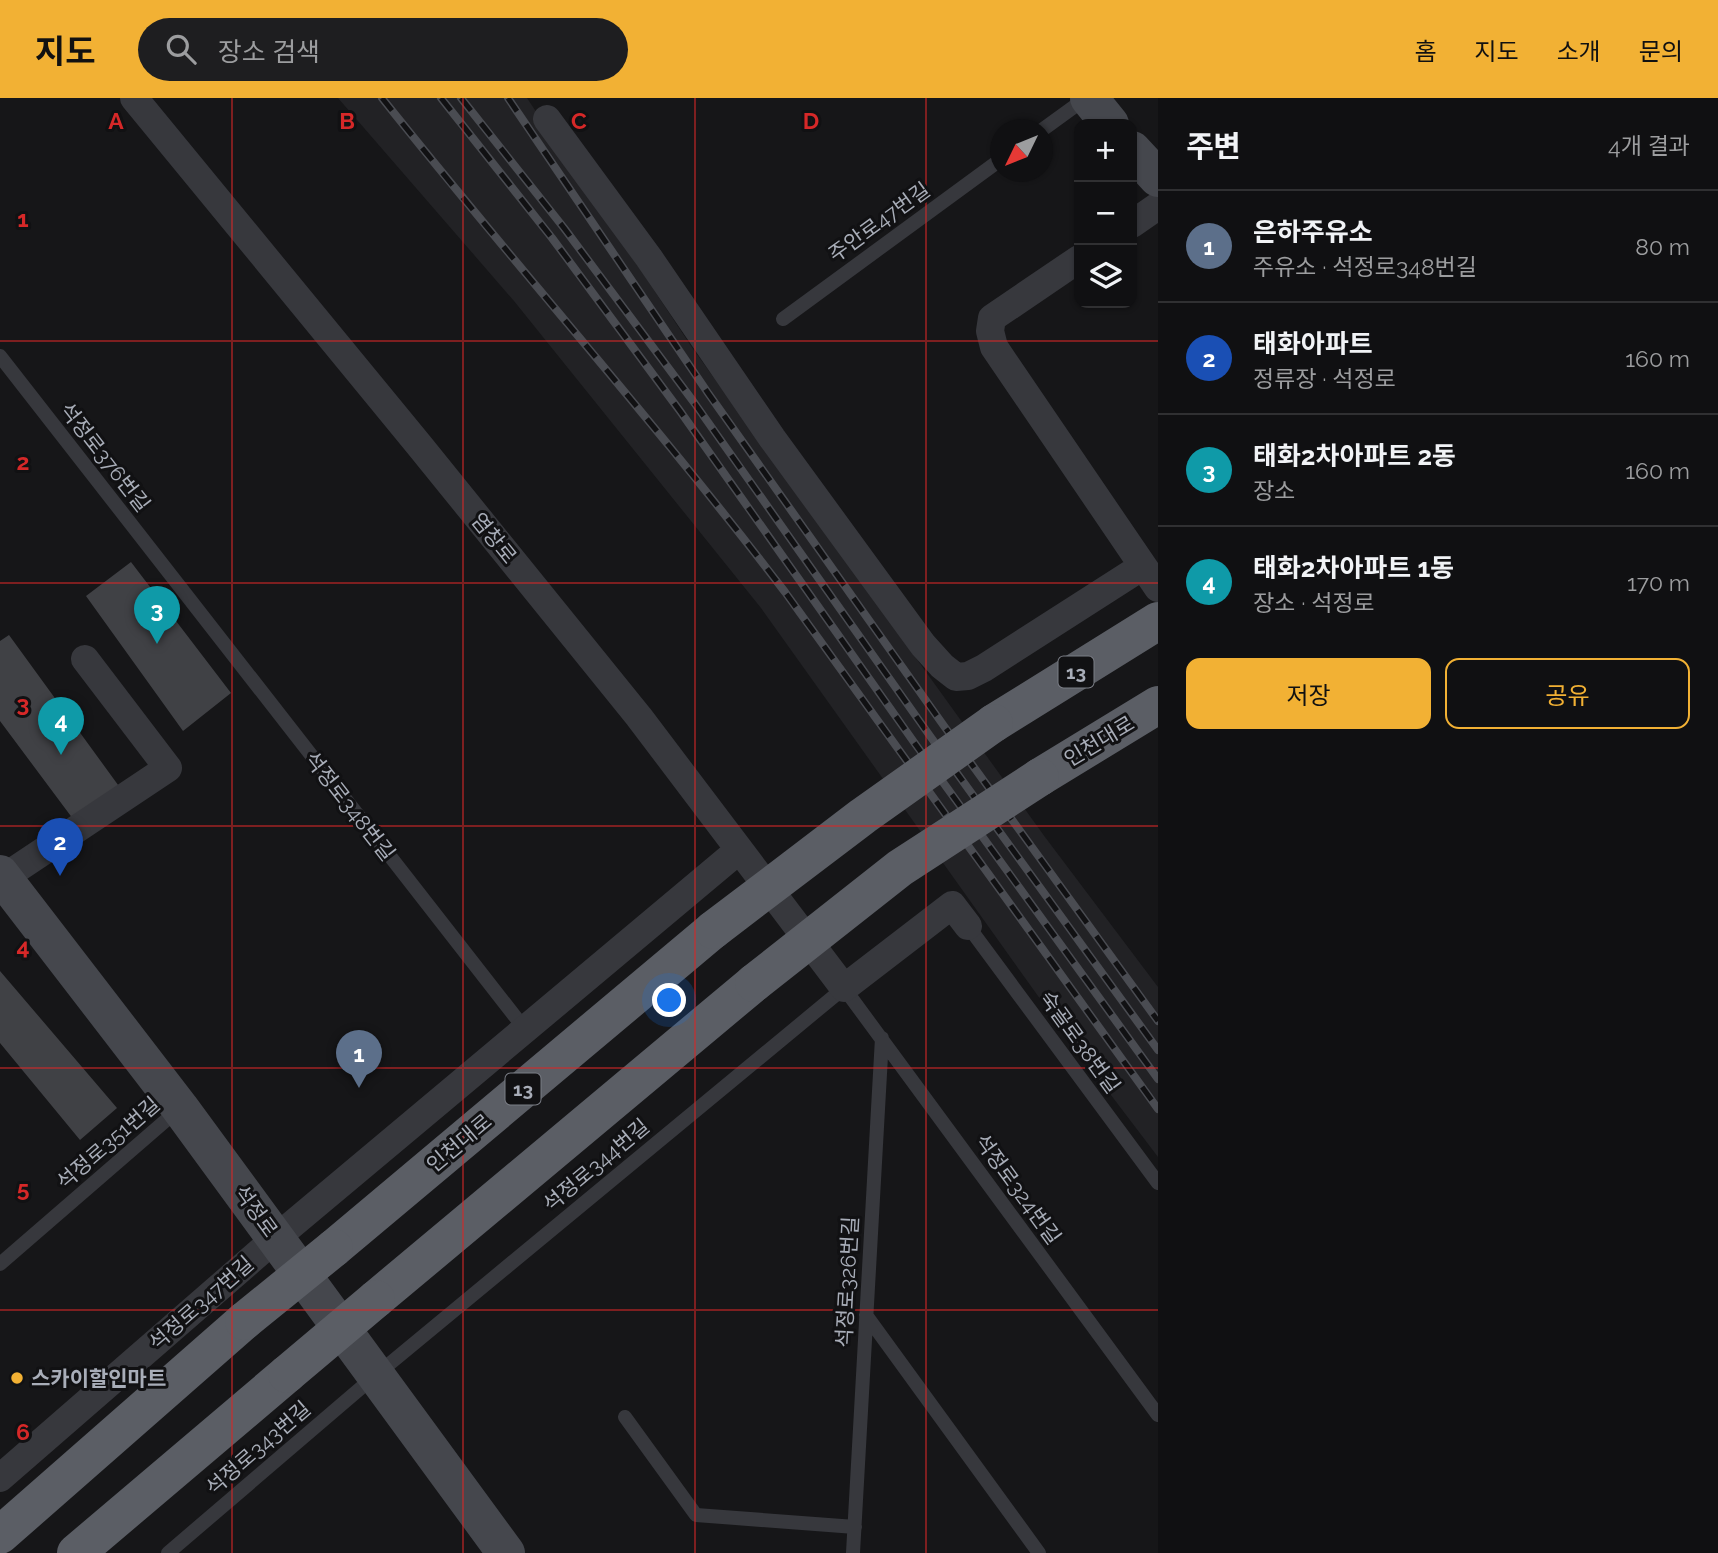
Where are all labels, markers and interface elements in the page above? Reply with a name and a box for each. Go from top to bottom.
search box [138,18,628,81]
icon: search [162,30,200,68]
text: 지도 [35,32,96,71]
text: 장소 검색 [218,37,320,67]
text: 홈 [1414,37,1436,66]
text: 지도 [1474,37,1519,66]
text: 소개 [1557,37,1601,66]
text: 문의 [1639,37,1683,66]
text: A [108,107,124,134]
text: B [339,107,355,134]
text: C [571,107,587,134]
text: D [803,107,819,134]
north arrow [990,119,1053,182]
map controls [1074,119,1137,308]
button: + [1074,119,1137,182]
text: 주변 [1186,129,1241,164]
text: 4개 결과 [1608,132,1690,159]
street label: 주안로47번길 [823,177,935,267]
button: − [1074,182,1137,245]
text: 1 [17,205,29,232]
text: 은하주유소 [1253,217,1373,247]
text: 1 [1203,233,1215,260]
text: 80 m [1635,233,1690,260]
button: layers [1074,245,1137,308]
text: 주유소 · 석정로348번길 [1253,253,1477,280]
text: 태화아파트 [1253,329,1373,359]
text: 2 [1203,345,1215,372]
text: 160 m [1625,345,1690,372]
text: 정류장 · 석정로 [1253,365,1396,392]
street label: 석정로376번길 [55,397,155,517]
text: 태화2차아파트 2동 [1253,441,1456,471]
text: 2 [17,448,29,475]
text: 3 [1203,457,1215,484]
text: 160 m [1625,457,1690,484]
text: 장소 [1253,477,1295,504]
street label: 염창로 [466,508,522,568]
text: 태화2차아파트 1동 [1253,553,1454,583]
text: 4 [1202,569,1216,596]
text: 170 m [1627,569,1690,596]
pin: 3 [134,586,180,644]
text: 장소 · 석정로 [1253,589,1375,616]
road number: 13 [1058,656,1094,688]
button: 저장 [1186,658,1431,729]
button: 공유 [1445,658,1690,729]
text: 3 [17,690,29,717]
pin: 4 [38,697,84,755]
street label: 인천대로 [1059,710,1139,772]
street label: 석정로348번길 [300,746,400,866]
pin: 2 [37,818,83,876]
text: 4 [16,933,30,960]
your location [652,983,686,1017]
street label: 숙골로38번길 [1035,986,1125,1098]
pin: 1 [336,1030,382,1088]
road number: 13 [505,1074,540,1105]
street label: 석정로351번길 [51,1091,165,1195]
street label: 인천대로 [421,1109,497,1177]
street label: 석정로344번길 [538,1113,654,1217]
street label: 석정로324번길 [970,1129,1066,1249]
text: 5 [17,1175,30,1202]
street label: 석정로 [229,1180,283,1242]
street label: 석정로326번길 [831,1216,863,1348]
street label: 석정로347번길 [144,1251,258,1355]
place label: 스카이할인마트 [31,1366,166,1391]
marker: 스카이할인마트 [9,1370,25,1386]
street label: 석정로343번길 [201,1396,315,1500]
text: 6 [16,1418,30,1445]

